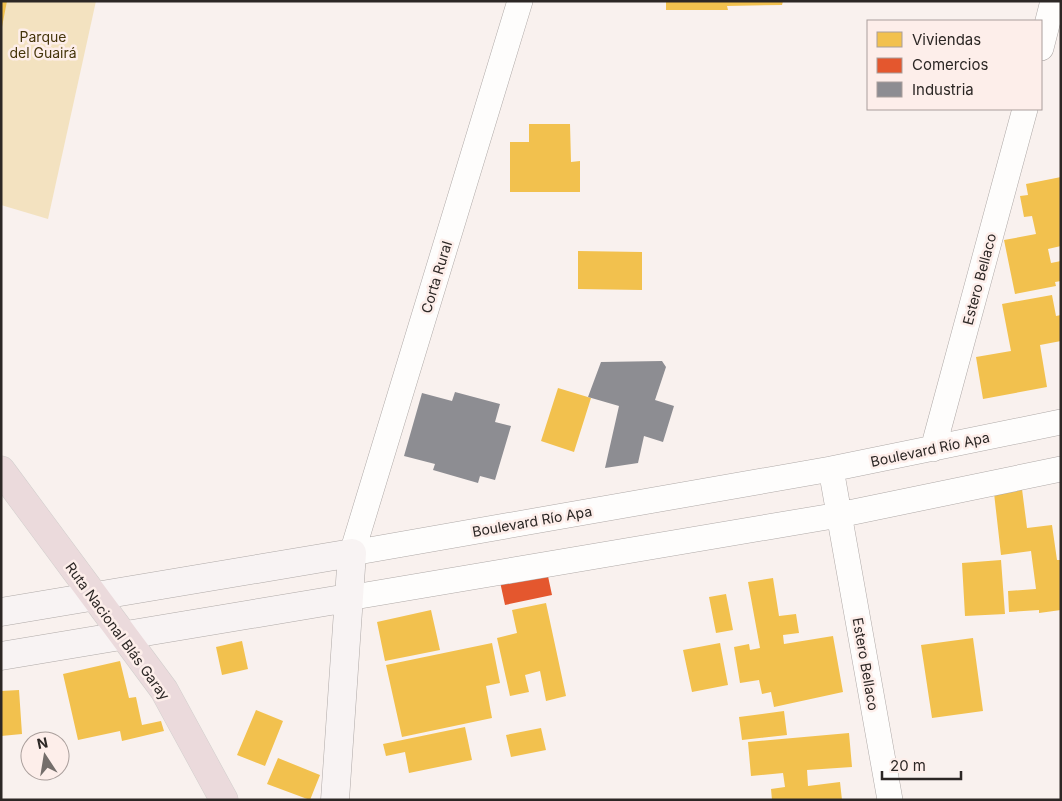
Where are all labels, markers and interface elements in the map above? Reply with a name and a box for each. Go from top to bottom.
legend [867,20,1042,110]
park label: Parque del Guairá [9,28,77,61]
text: Viviendas [912,30,981,49]
text: Comercios [912,55,988,74]
text: Industria [912,80,974,99]
street label: Estero Bellaco [959,231,999,327]
street label: Corta Rural [417,239,455,315]
street label: Boulevard Río Apa [869,428,991,470]
street label: Boulevard Río Apa [471,502,593,540]
street label: Ruta Nacional Blás Garay [62,559,174,703]
street label: Estero Bellaco [849,616,883,712]
north arrow [20,731,70,781]
text: N [35,733,49,752]
scale bar [882,748,961,780]
text: 20 m [890,756,926,775]

